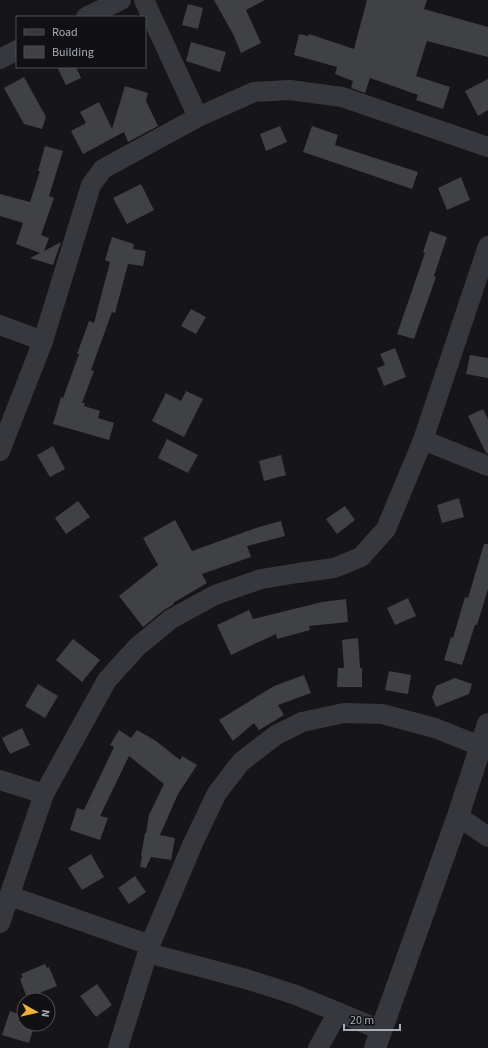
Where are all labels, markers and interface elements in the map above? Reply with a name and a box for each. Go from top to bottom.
legend [16,16,146,68]
text: Road [52,24,78,41]
text: Building [52,44,94,61]
north arrow [16,992,56,1032]
scale bar [344,1006,400,1032]
text: N [37,1009,53,1018]
text: 20 m [350,1012,374,1029]

